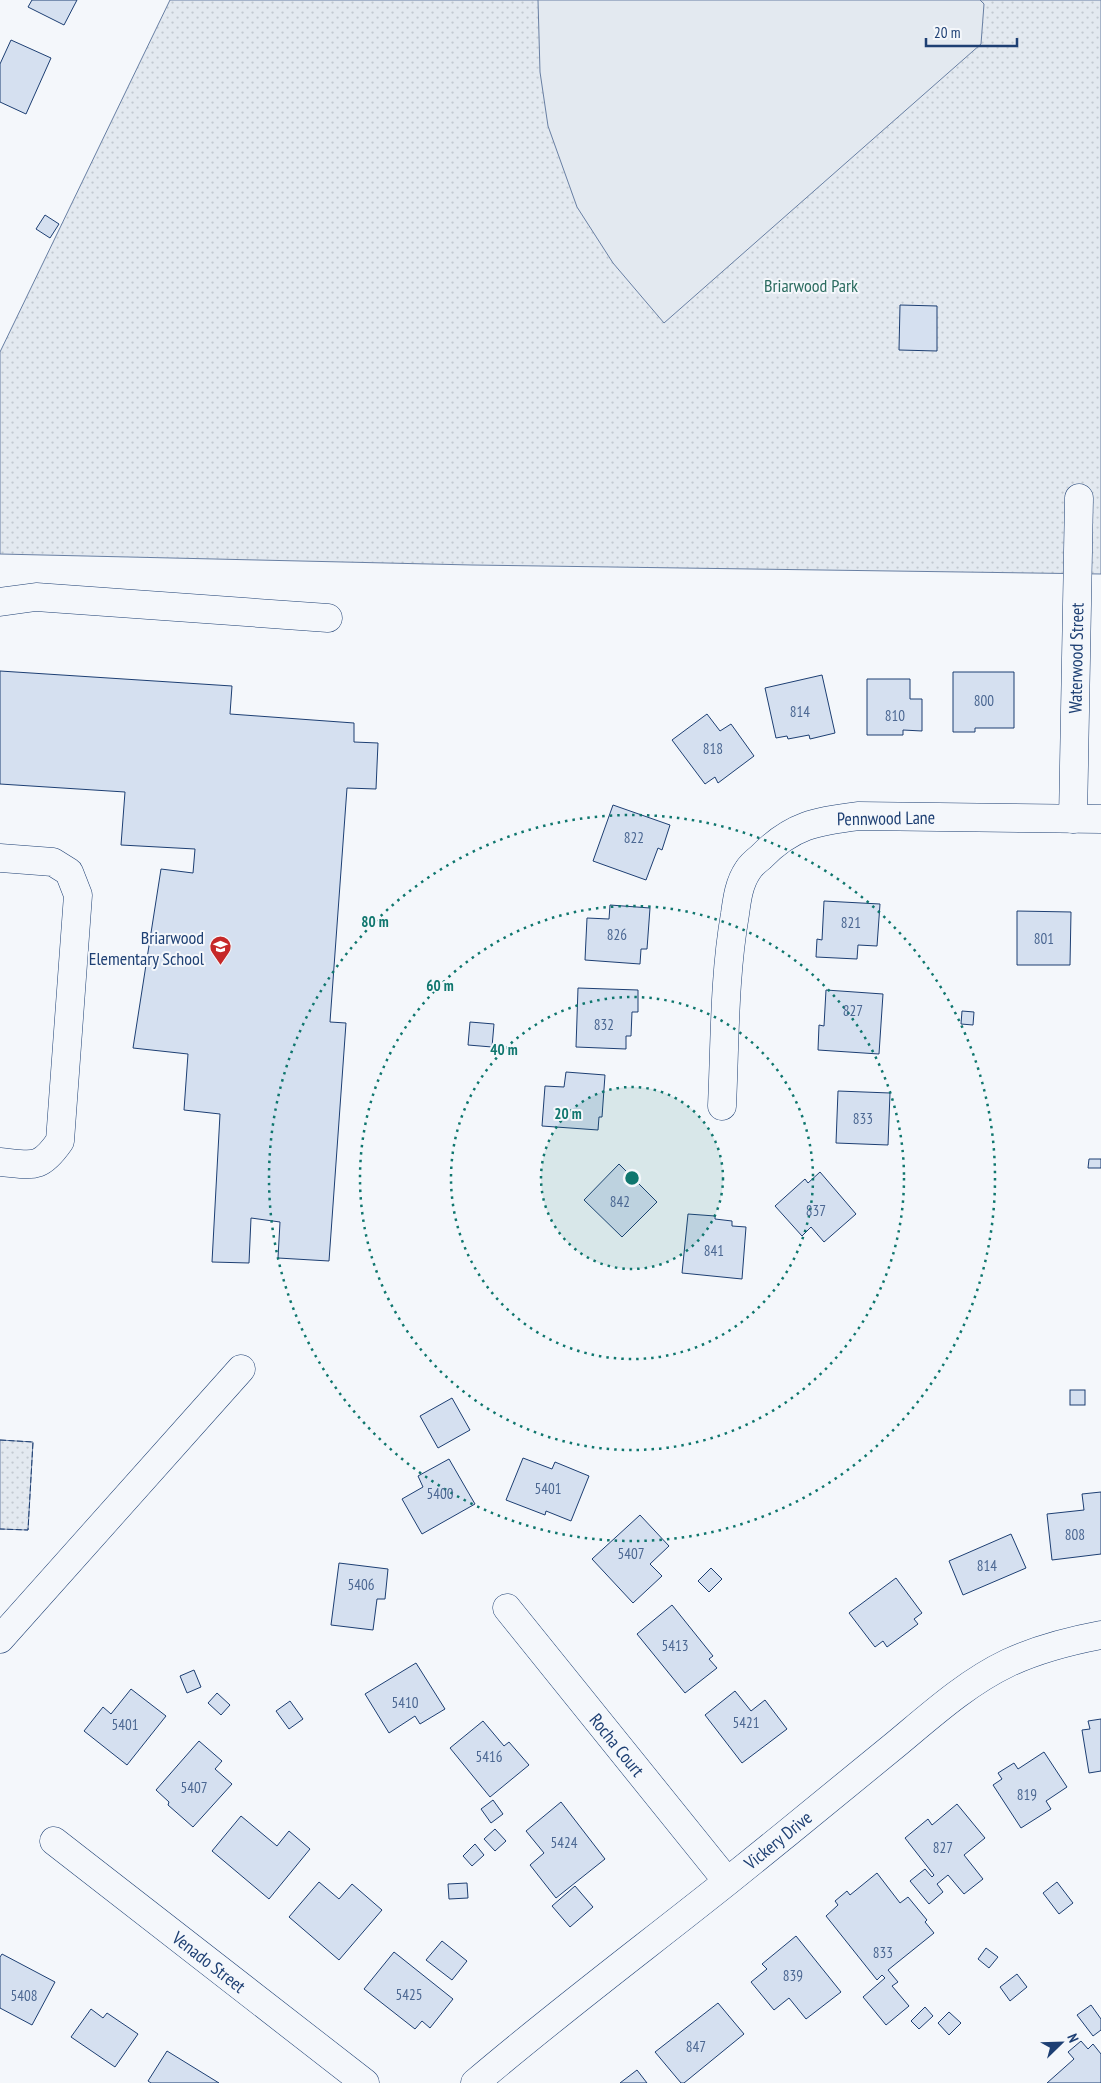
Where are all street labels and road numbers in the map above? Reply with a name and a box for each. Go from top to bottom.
street label: Waterwood Street [1064,602,1088,714]
street label: Pennwood Lane [837,806,935,830]
street label: Rocha Court [585,1709,649,1781]
street label: Vickery Drive [739,1806,817,1875]
street label: Venado Street [167,1926,250,1998]

